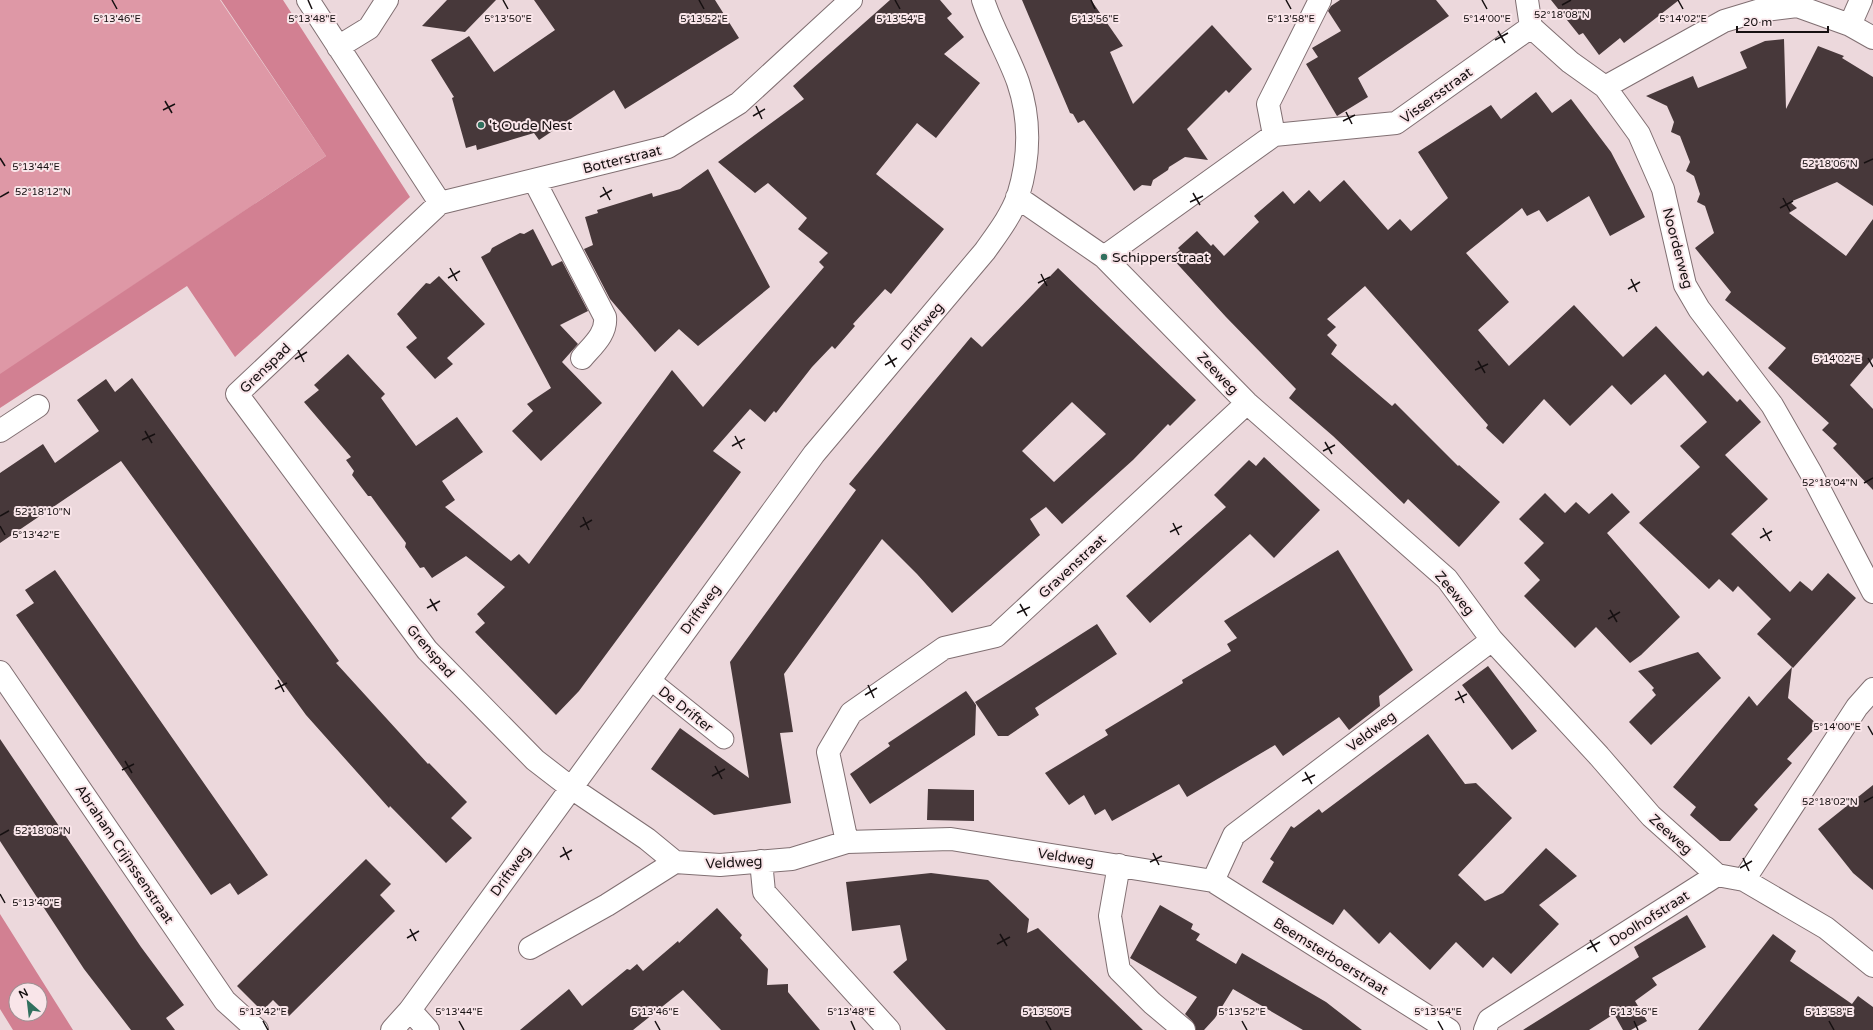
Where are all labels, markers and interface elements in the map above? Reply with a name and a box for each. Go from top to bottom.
scale bar [1737,8,1828,34]
text: 52°18'08"N [1534,9,1590,21]
text: 5°13'46"E [93,13,141,25]
text: 5°13'48"E [288,13,336,25]
text: 5°13'50"E [484,13,532,25]
text: 5°13'52"E [680,13,728,25]
text: 5°13'54"E [876,13,924,25]
text: 5°13'56"E [1071,13,1119,25]
text: 5°13'58"E [1267,13,1315,25]
text: 5°14'00"E [1463,13,1511,25]
text: 5°14'02"E [1659,13,1707,25]
text: 20 m [1743,15,1772,29]
street label: Vissersstraat [1397,63,1476,127]
place label: 't Oude Nest [489,117,573,134]
marker: 't Oude Nest [476,120,486,130]
street label: Botterstraat [581,141,664,177]
text: 52°18'06"N [1802,158,1858,170]
text: 5°13'44"E [12,161,60,173]
text: 52°18'12"N [15,186,71,198]
street label: Noorderweg [1659,206,1696,290]
place label: Schipperstraat [1112,249,1210,266]
marker: Schipperstraat [1099,252,1109,262]
street label: Driftweg [897,299,947,354]
street label: Grenspad [236,340,294,397]
street label: Zeeweg [1193,349,1242,398]
text: 5°14'02"E [1813,353,1861,365]
text: 52°18'04"N [1802,477,1858,489]
text: 52°18'10"N [15,506,71,518]
text: 5°13'42"E [12,529,60,541]
street label: Gravenstraat [1035,530,1110,602]
street label: Zeeweg [1431,568,1478,619]
street label: Driftweg [677,581,724,638]
street label: Grenspad [403,621,458,681]
street label: De Drifter [655,683,717,736]
street label: Veldweg [1343,707,1399,755]
text: 5°14'00"E [1813,721,1861,733]
street label: Abraham Crijnssenstraat [72,782,178,928]
text: 52°18'02"N [1802,796,1858,808]
street label: Zeeweg [1645,811,1696,858]
text: 52°18'08"N [15,825,71,837]
street label: Driftweg [487,843,534,900]
street label: Veldweg [1036,845,1095,870]
street label: Veldweg [705,853,763,872]
street label: Doolhofstraat [1606,887,1693,950]
text: 5°13'40"E [12,897,60,909]
street label: Beemsterboerstraat [1270,914,1392,999]
north arrow [8,982,48,1022]
text: N [17,986,30,1001]
text: 5°13'42"E [239,1006,287,1018]
text: 5°13'44"E [435,1006,483,1018]
text: 5°13'46"E [631,1006,679,1018]
text: 5°13'48"E [827,1006,875,1018]
text: 5°13'50"E [1022,1006,1070,1018]
text: 5°13'52"E [1218,1006,1266,1018]
text: 5°13'54"E [1414,1006,1462,1018]
text: 5°13'56"E [1610,1006,1658,1018]
text: 5°13'58"E [1805,1006,1853,1018]

